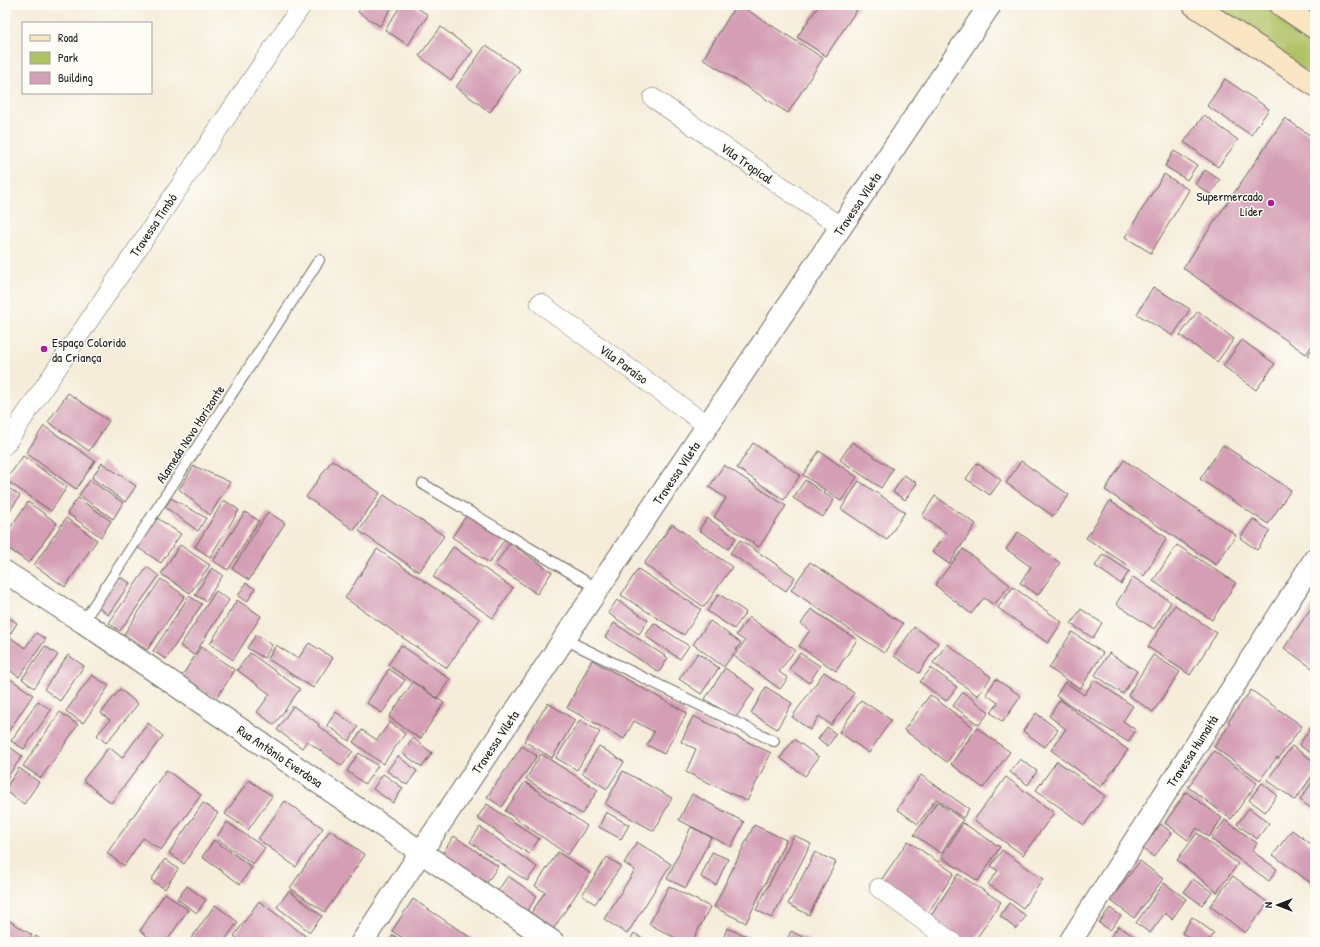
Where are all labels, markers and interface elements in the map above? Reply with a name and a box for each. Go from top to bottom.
legend [22,22,152,94]
text: Road [58,29,78,46]
text: Park [58,49,78,66]
text: Building [58,69,93,86]
street label: Vila Tropical [717,138,777,188]
street label: Travessa Vileta [829,169,885,239]
place label: Supermercado Líder [1197,187,1263,220]
street label: Travessa Timbó [125,190,181,260]
marker: Supermercado Líder [1266,198,1276,208]
place label: Espaço Colorido da Criança [52,333,126,366]
street label: Vila Paraíso [596,340,652,388]
marker: Espaço Colorido da Criança [39,344,49,354]
street label: Alameda Novo Horizonte [152,382,228,486]
street label: Travessa Vileta [648,438,704,508]
street label: Travessa Vileta [467,707,523,777]
street label: Travessa Humaitá [1162,712,1222,790]
street label: Rua Antônio Everdosa [234,721,326,791]
north arrow [1258,885,1298,925]
text: N [1261,902,1275,908]

